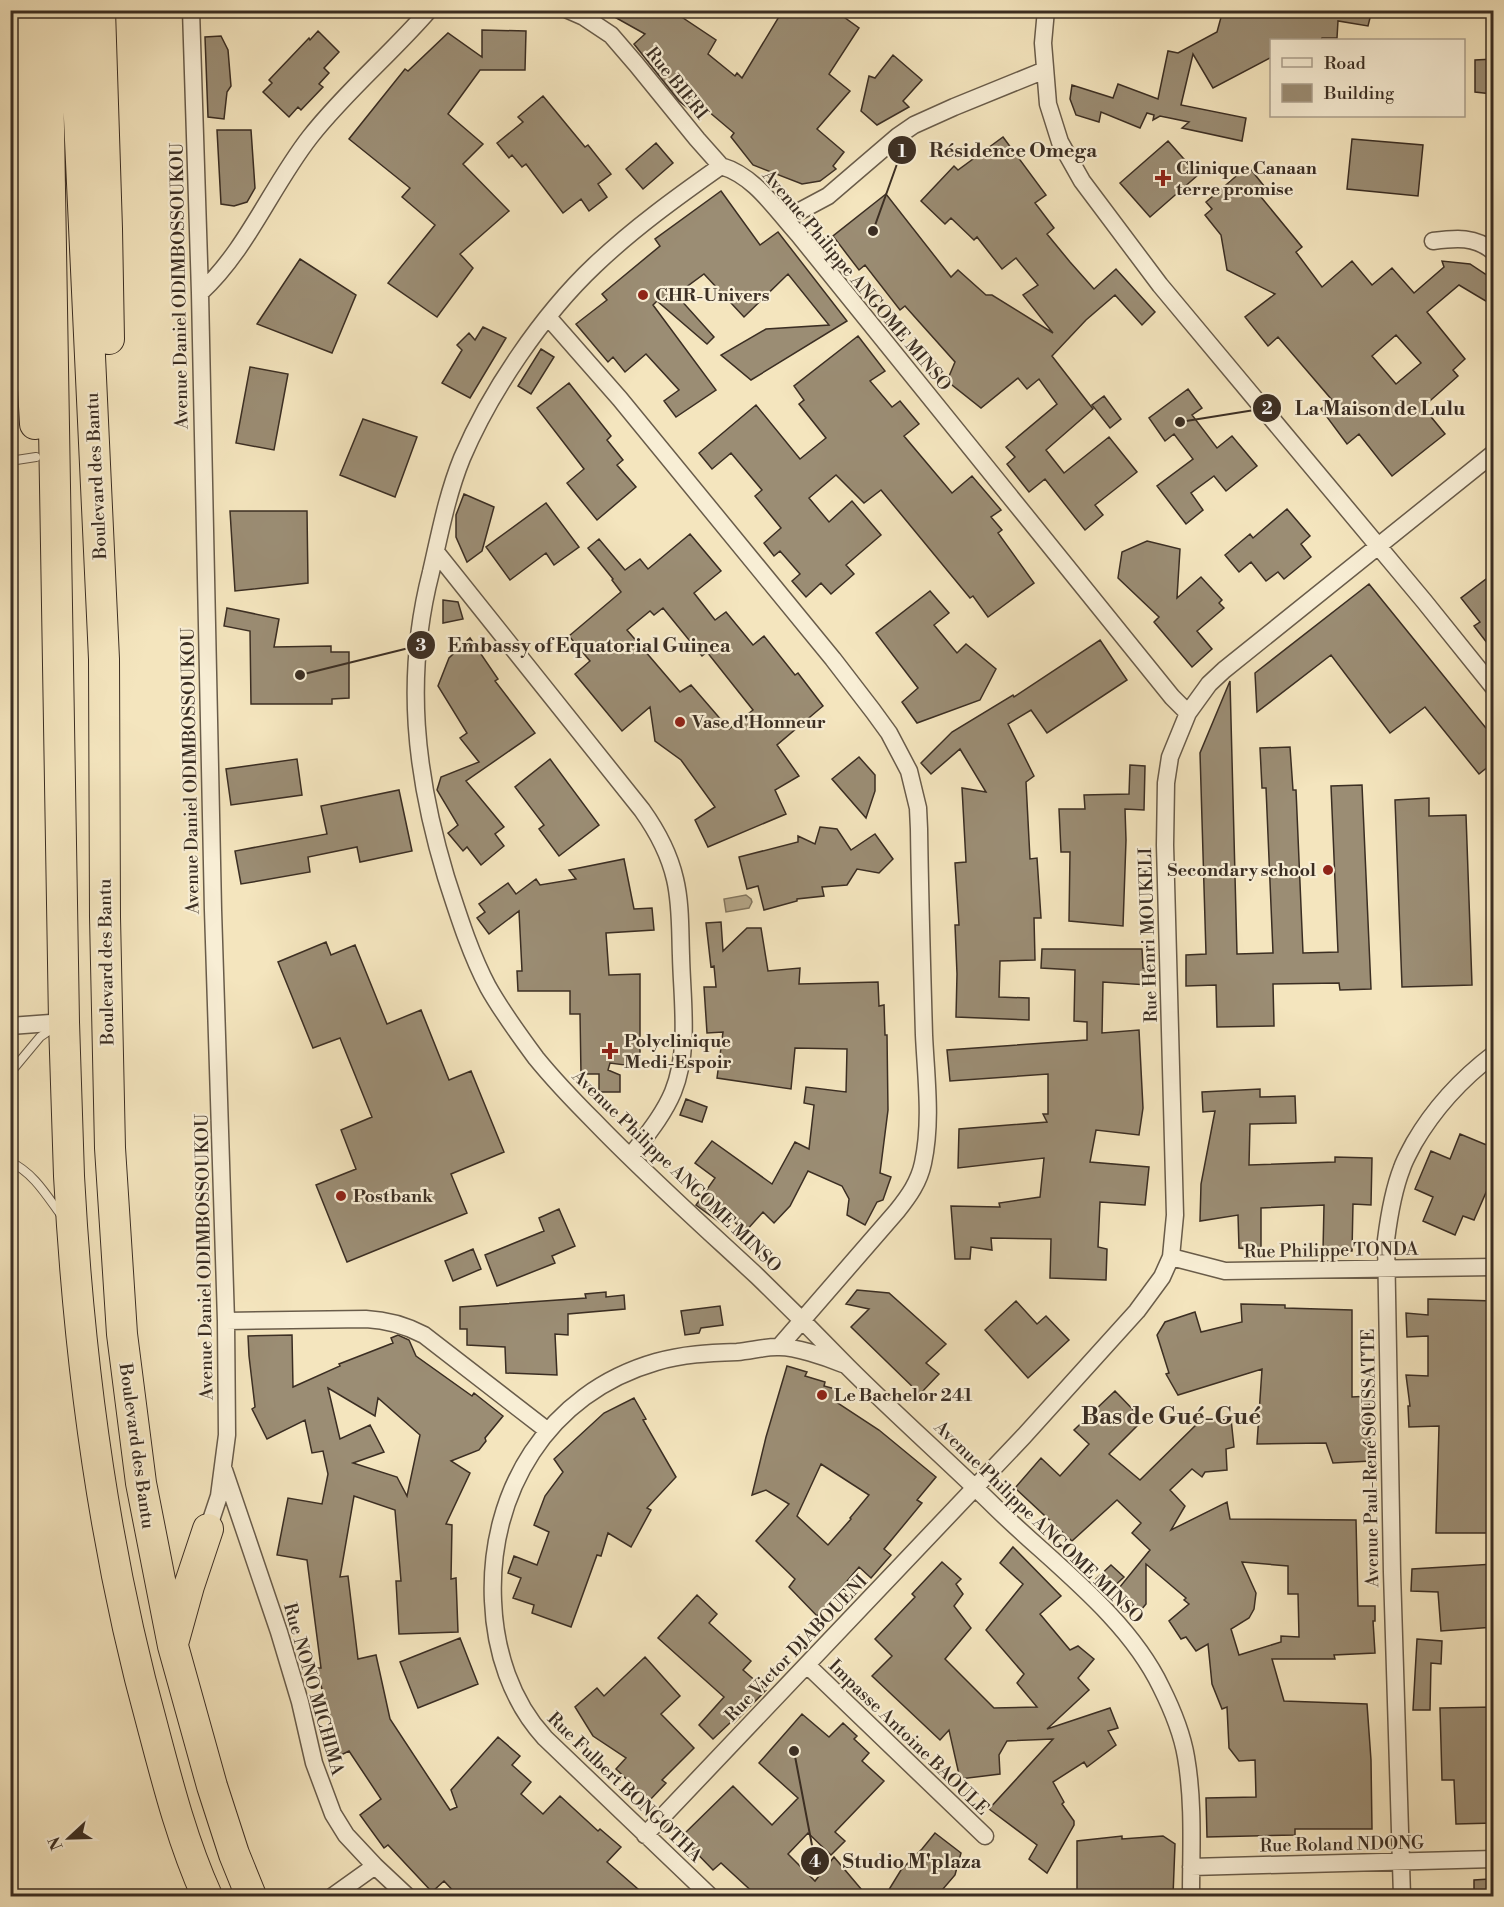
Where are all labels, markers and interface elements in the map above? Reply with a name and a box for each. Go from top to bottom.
legend [1270,39,1465,117]
street label: Rue BIERI [640,42,713,124]
text: Road [1324,52,1367,75]
text: Building [1323,82,1395,105]
callout: Résidence Omega [887,131,1109,169]
text: Résidence Omega [929,139,1097,164]
text: 1 [898,140,907,163]
street label: Avenue Daniel ODIMBOSSOUKOU [165,142,194,430]
place label: Clinique Canaan terre promise [1176,157,1317,201]
street label: Avenue Philippe ANGOME MINSO [756,164,956,396]
marker: Clinique Canaan terre promise [1154,169,1172,187]
place label: CHR-Univers [655,284,770,307]
marker: CHR-Univers [636,288,650,302]
callout: La Maison de Lulu [1252,389,1477,427]
street label: Boulevard des Bantu [81,391,112,561]
text: 2 [1261,397,1273,420]
text: La Maison de Lulu [1295,397,1466,422]
callout: Embassy of Equatorial Guinea [406,626,743,664]
street label: Avenue Daniel ODIMBOSSOUKOU [176,627,205,915]
text: 3 [416,634,427,657]
text: Embassy of Equatorial Guinea [448,634,731,659]
place label: Vase d'Honneur [691,711,826,734]
marker: Vase d'Honneur [673,715,687,729]
street label: Rue Henri MOUKELI [1134,847,1163,1023]
place label: Secondary school [1167,859,1316,882]
marker: Secondary school [1321,863,1335,877]
street label: Boulevard des Bantu [94,878,119,1047]
place label: Polyclinique Medi-Espoir [624,1030,732,1074]
marker: Polyclinique Medi-Espoir [601,1042,619,1060]
street label: Avenue Philippe ANGOME MINSO [566,1064,786,1278]
street label: Avenue Daniel ODIMBOSSOUKOU [190,1113,219,1401]
place label: Postbank [353,1185,434,1208]
marker: Postbank [334,1189,348,1203]
street label: Rue Philippe TONDA [1244,1237,1419,1264]
street label: Avenue Paul-René SOUSSATTE [1357,1328,1384,1589]
street label: Boulevard des Bantu [113,1361,160,1531]
place label: Le Bachelor 241 [834,1384,973,1407]
marker: Le Bachelor 241 [815,1388,829,1402]
district label: Bas de Gué-Gué [1081,1402,1261,1432]
street label: Avenue Philippe ANGOME MINSO [928,1415,1148,1629]
street label: Rue Victor DJABOUENI [720,1570,873,1727]
street label: Rue NONO MICHIMA [278,1600,349,1779]
street label: Impasse Antoine BAOULE [823,1655,994,1820]
street label: Rue Fulbert BONGOTHA [542,1707,707,1868]
north arrow [39,1808,99,1868]
street label: Rue Roland NDONG [1260,1832,1425,1857]
text: N [44,1833,68,1853]
callout: Studio M'plaza [800,1842,993,1880]
text: 4 [809,1850,821,1873]
text: Studio M'plaza [843,1850,982,1875]

